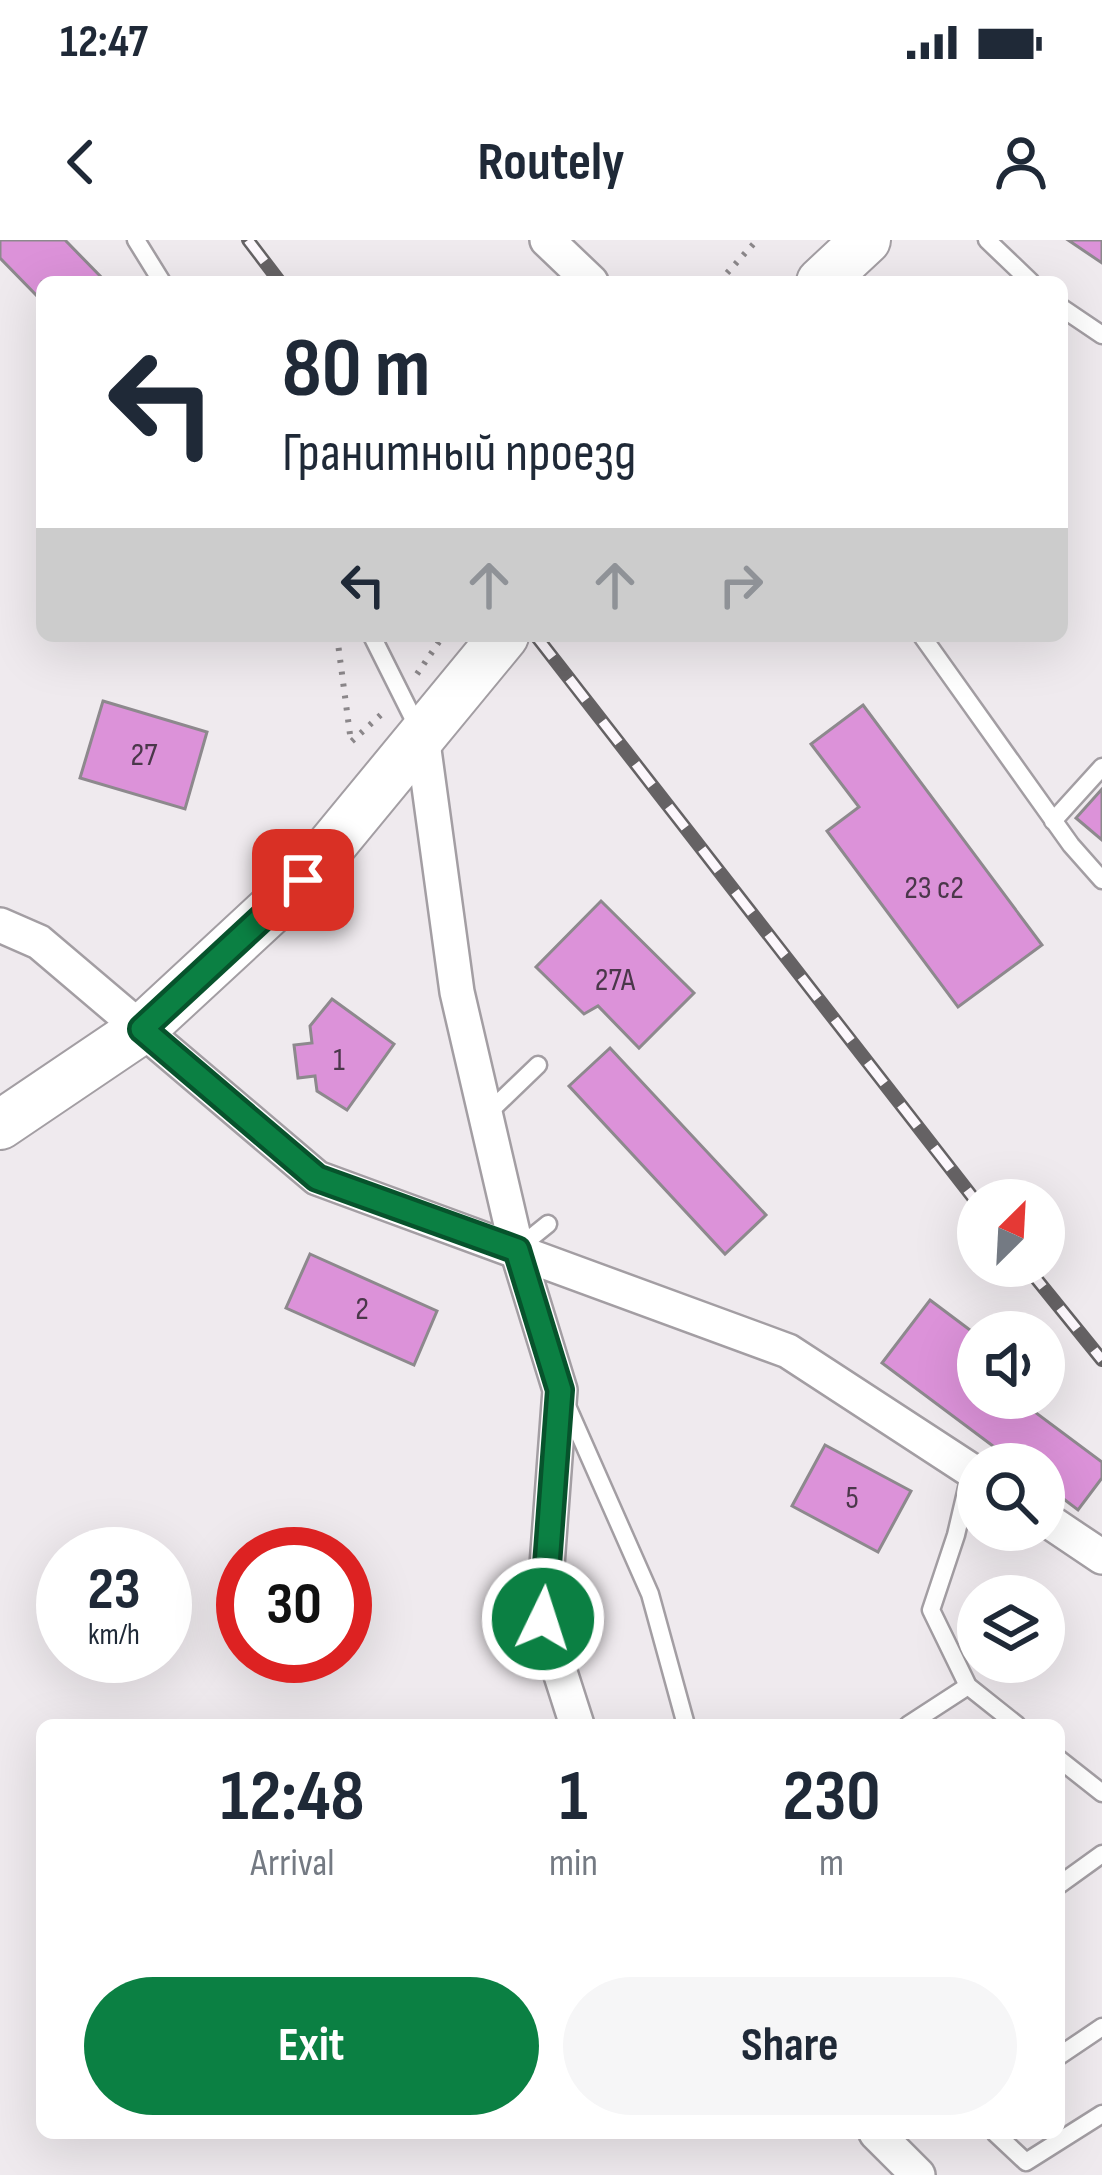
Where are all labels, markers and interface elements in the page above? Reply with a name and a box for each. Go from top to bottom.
text: 12:47 [60,15,148,70]
icon: back [48,129,114,195]
icon: person [988,129,1054,195]
text: Routely [477,130,625,195]
text: 80 m [282,319,430,420]
icon: left [84,324,240,480]
text: Гранитный проезд [282,421,636,486]
icon: left [330,552,396,618]
icon: ahead [456,552,522,618]
icon: ahead [582,552,648,618]
icon: right [708,552,774,618]
house number: 27 [131,735,157,775]
pin [252,829,354,931]
icon: arrive [270,847,336,913]
house number: 23 с2 [904,868,964,908]
house number: 27А [595,960,636,1000]
house number: 1 [333,1040,345,1080]
north arrow [957,1179,1065,1287]
map controls [957,1179,1065,1683]
house number: 2 [355,1289,369,1329]
button: sound [957,1311,1065,1419]
button: search [957,1443,1065,1551]
house number: 5 [845,1478,859,1518]
speed limit sign: 30 [216,1527,372,1683]
text: 23 [87,1554,141,1626]
position arrow [480,1556,606,1682]
button: layers [957,1575,1065,1683]
text: km/h [88,1617,140,1653]
text: 12:48 [220,1754,365,1841]
text: 1 [559,1754,588,1841]
text: 230 [782,1754,881,1841]
text: Arrival [251,1840,334,1887]
text: min [549,1840,598,1887]
text: m [819,1840,844,1887]
button: Exit [84,1977,539,2115]
button: Share [563,1977,1017,2115]

